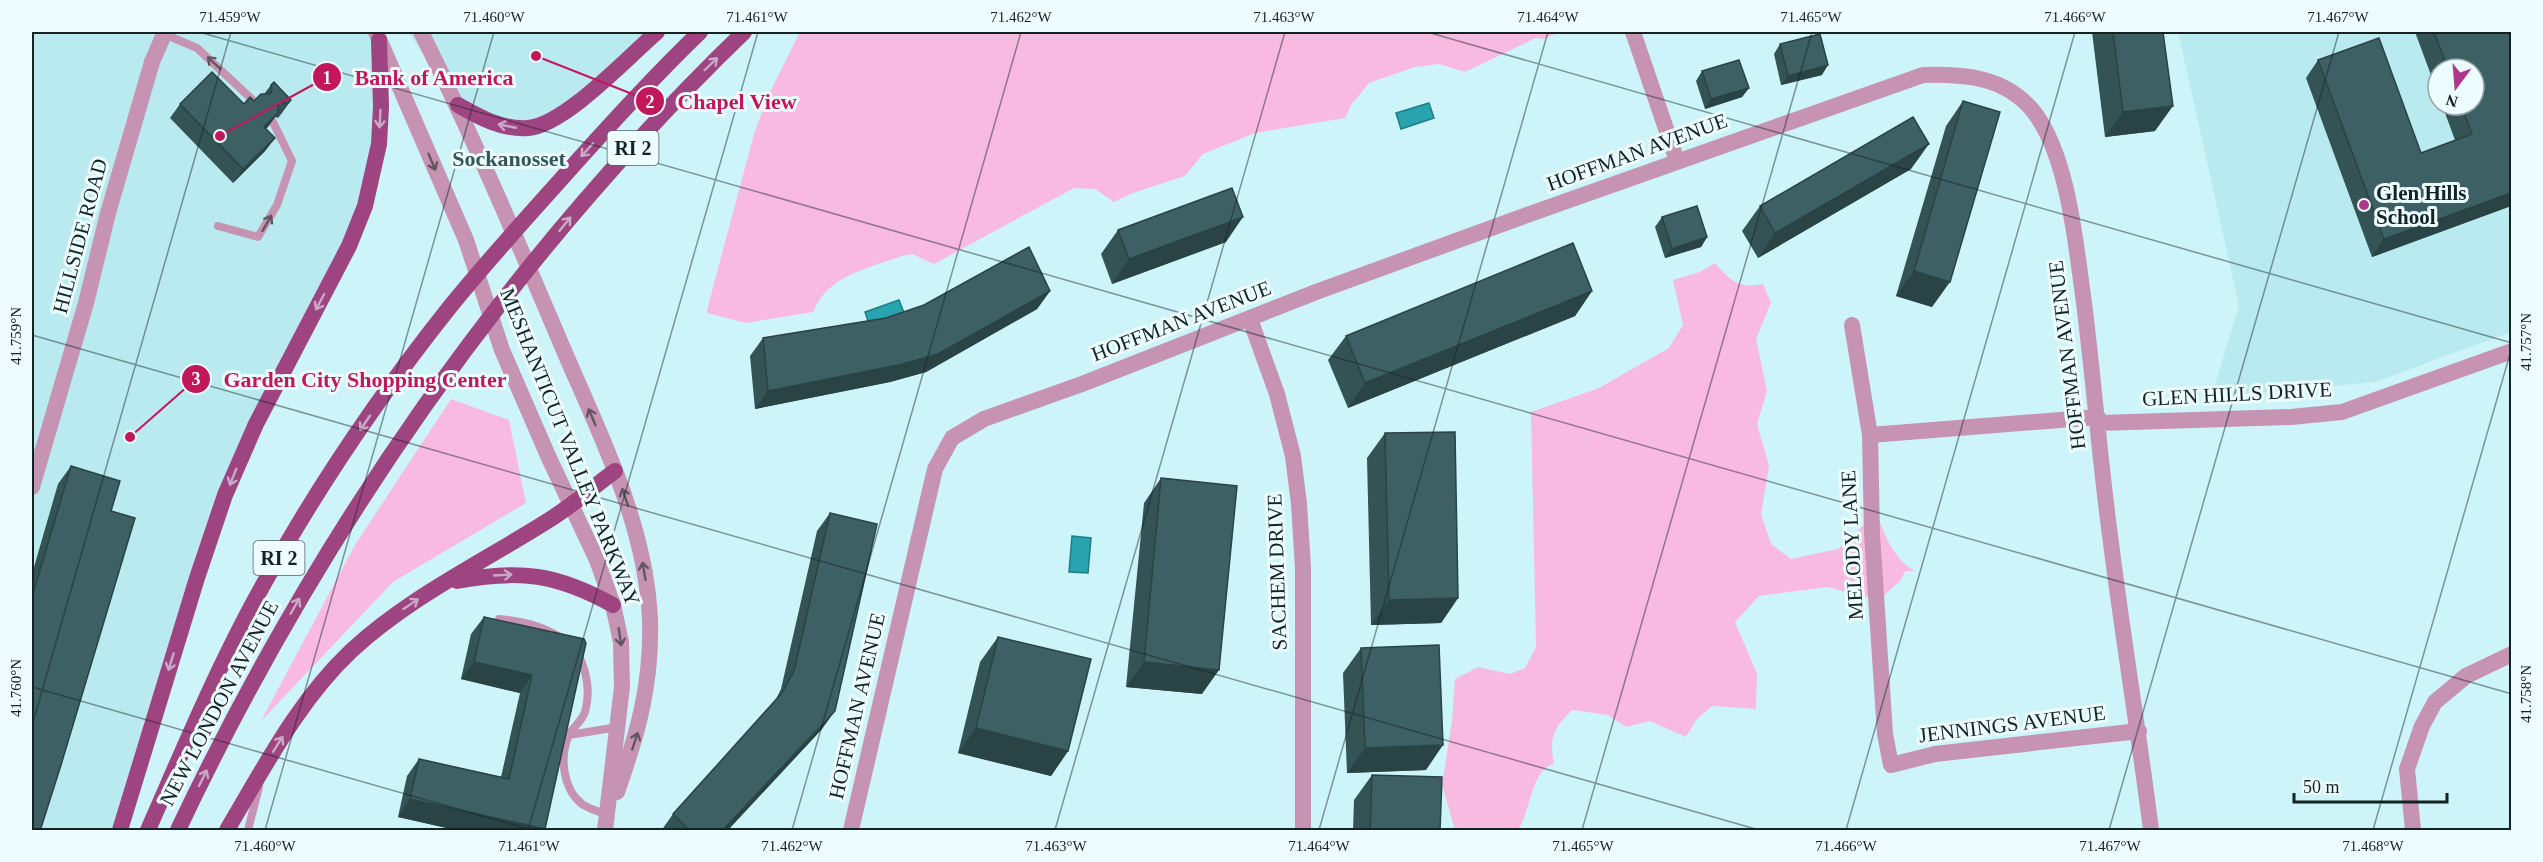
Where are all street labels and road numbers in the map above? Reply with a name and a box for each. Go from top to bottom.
street label: HOFFMAN AVENUE [1543,108,1731,196]
road number: RI 2 [608,131,658,165]
street label: HILLSIDE ROAD [48,156,112,316]
street label: HOFFMAN AVENUE [2043,259,2091,451]
street label: HOFFMAN AVENUE [1088,276,1274,366]
street label: MESHANTICUT VALLEY PARKWAY [495,285,645,609]
street label: GLEN HILLS DRIVE [2141,377,2333,411]
street label: MELODY LANE [1836,469,1868,621]
street label: SACHEM DRIVE [1262,493,1292,651]
road number: RI 2 [254,541,304,575]
street label: NEW LONDON AVENUE [155,596,283,810]
street label: HOFFMAN AVENUE [824,611,890,801]
street label: JENNINGS AVENUE [1917,701,2107,747]

